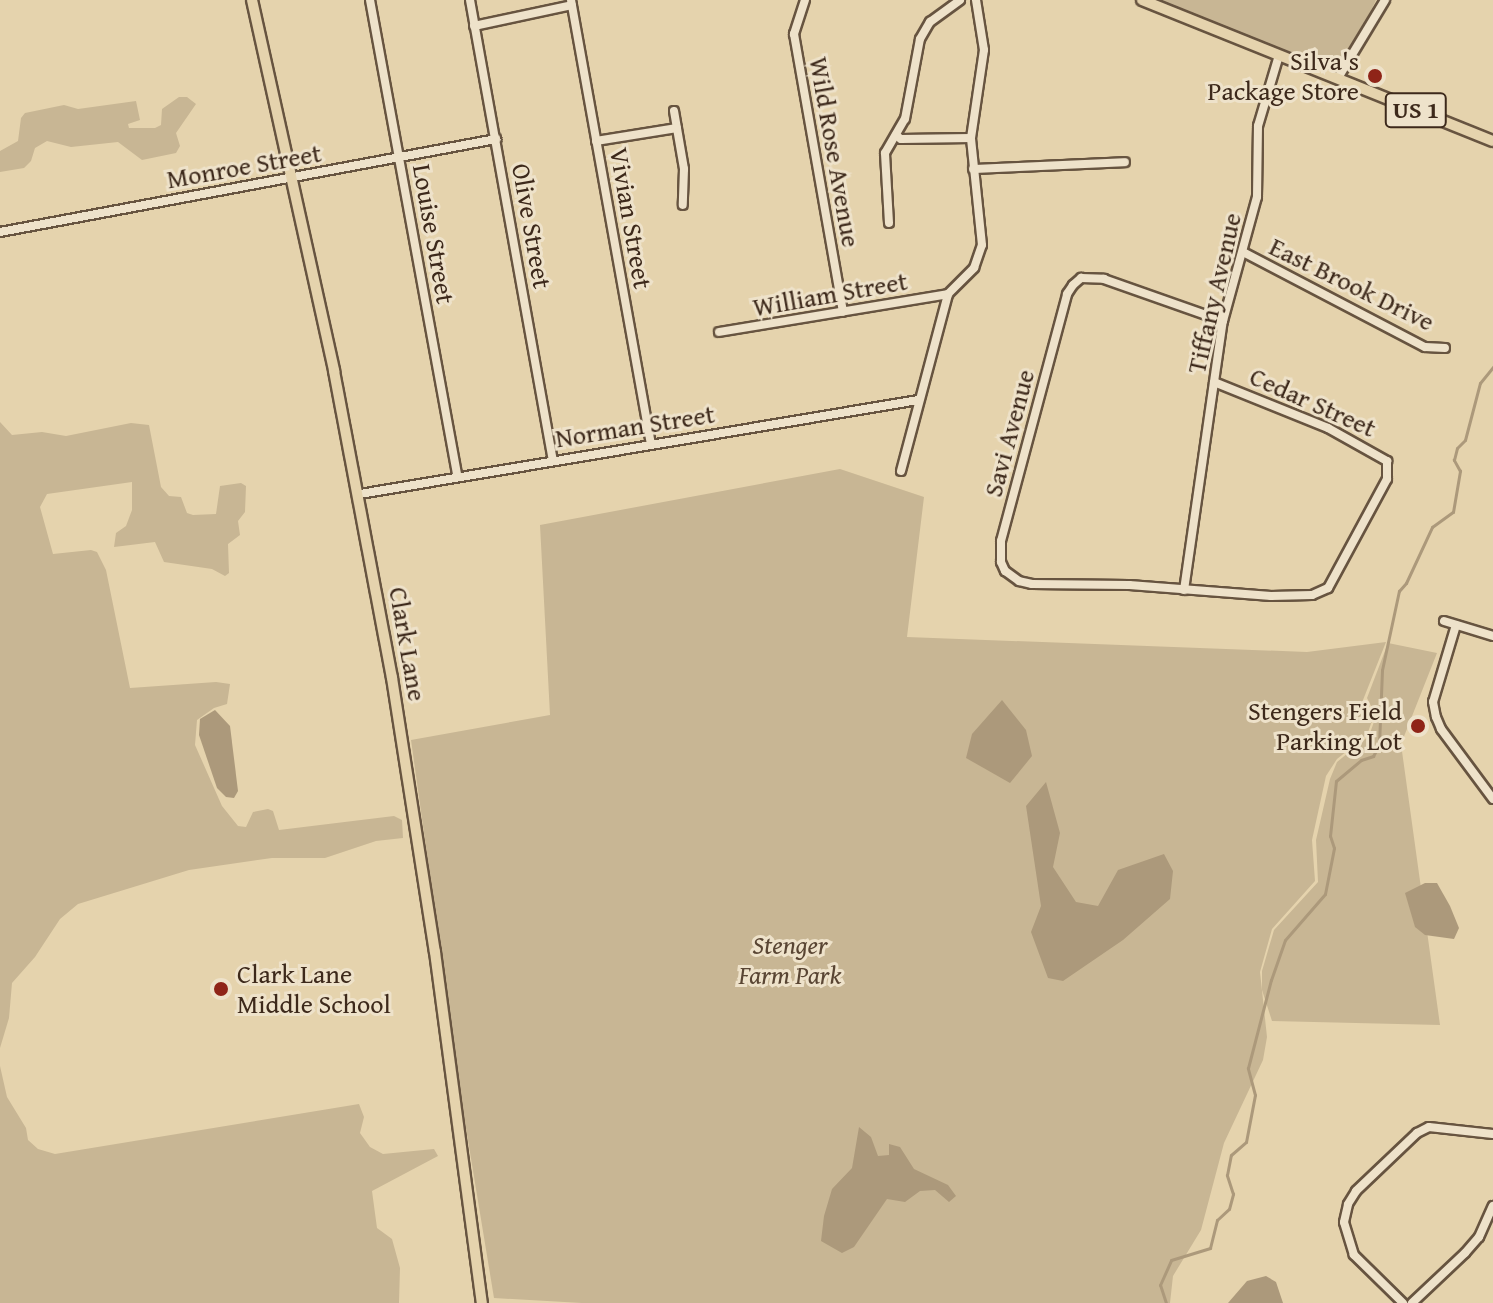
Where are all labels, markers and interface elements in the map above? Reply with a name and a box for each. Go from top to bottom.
place label: Silva's Package Store [1208,45,1359,106]
street label: Wild Rose Avenue [803,54,867,250]
marker: Silva's Package Store [1366,67,1384,85]
road number: US 1 [1384,90,1448,130]
street label: Monroe Street [164,137,324,195]
street label: Vivian Street [603,145,659,291]
street label: Olive Street [506,161,558,291]
street label: Louise Street [406,162,462,306]
street label: Tiffany Avenue [1180,210,1248,376]
street label: East Brook Drive [1264,231,1440,337]
street label: William Street [750,265,910,323]
street label: Cedar Street [1245,360,1381,444]
street label: Savi Avenue [977,366,1041,500]
street label: Norman Street [553,398,717,454]
street label: Clark Lane [383,585,433,703]
place label: Stengers Field Parking Lot [1248,695,1402,756]
marker: Stengers Field Parking Lot [1409,717,1427,735]
park label: Stenger Farm Park [739,929,841,990]
place label: Clark Lane Middle School [237,958,391,1020]
marker: Clark Lane Middle School [212,980,230,998]

